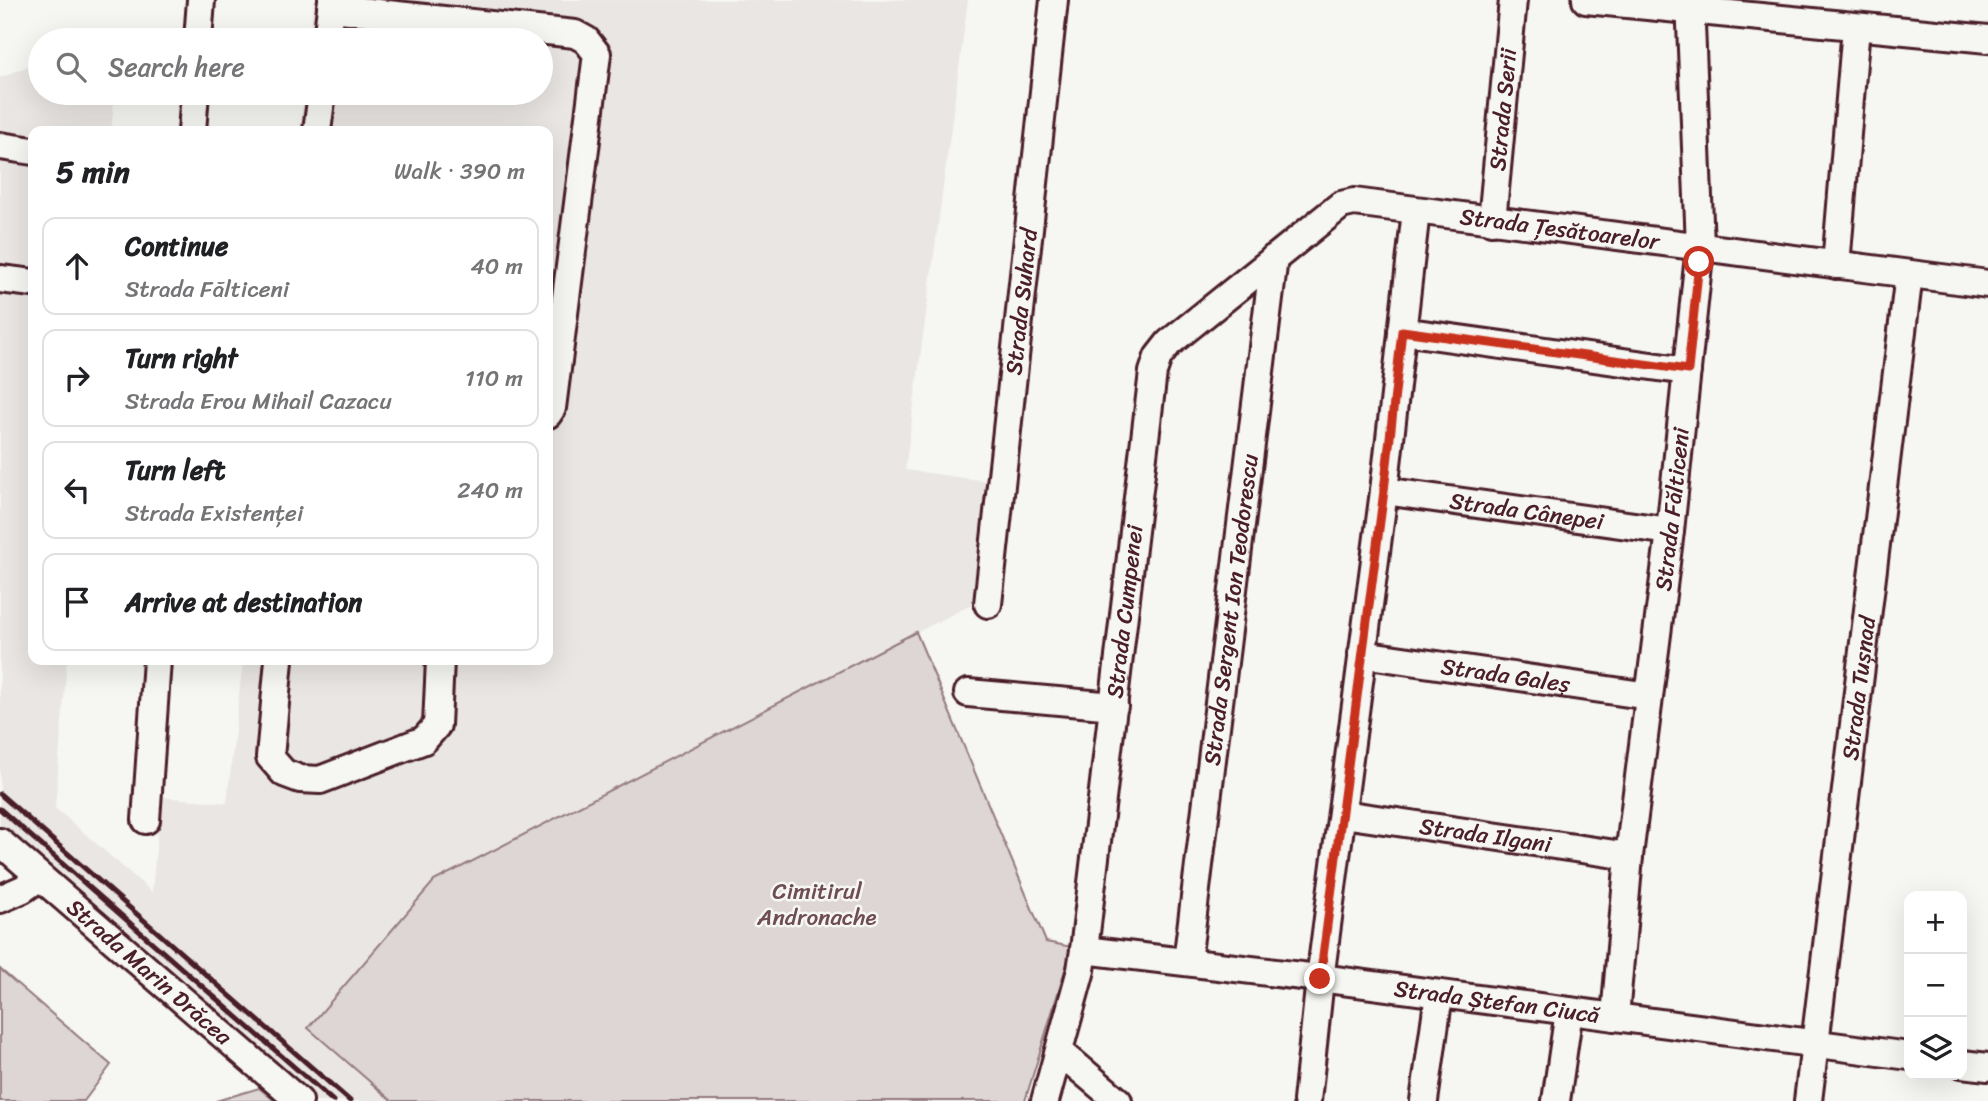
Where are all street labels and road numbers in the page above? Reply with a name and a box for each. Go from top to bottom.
street label: Strada Serii [1477,46,1529,173]
street label: Strada Țesătoarelor [1457,196,1663,262]
street label: Strada Suhard [993,225,1050,377]
street label: Strada Fălticeni [1643,425,1702,593]
street label: Strada Sergent Ion Teodorescu [1191,451,1271,768]
street label: Strada Cânepei [1447,480,1607,543]
street label: Strada Cumpenei [1094,522,1156,700]
street label: Strada Tușnad [1830,612,1888,763]
street label: Strada Galeș [1438,646,1573,705]
street label: Strada Ilgani [1417,805,1555,865]
street label: Strada Marin Drăcea [57,888,242,1056]
street label: Strada Ștefan Ciucă [1392,968,1603,1036]

